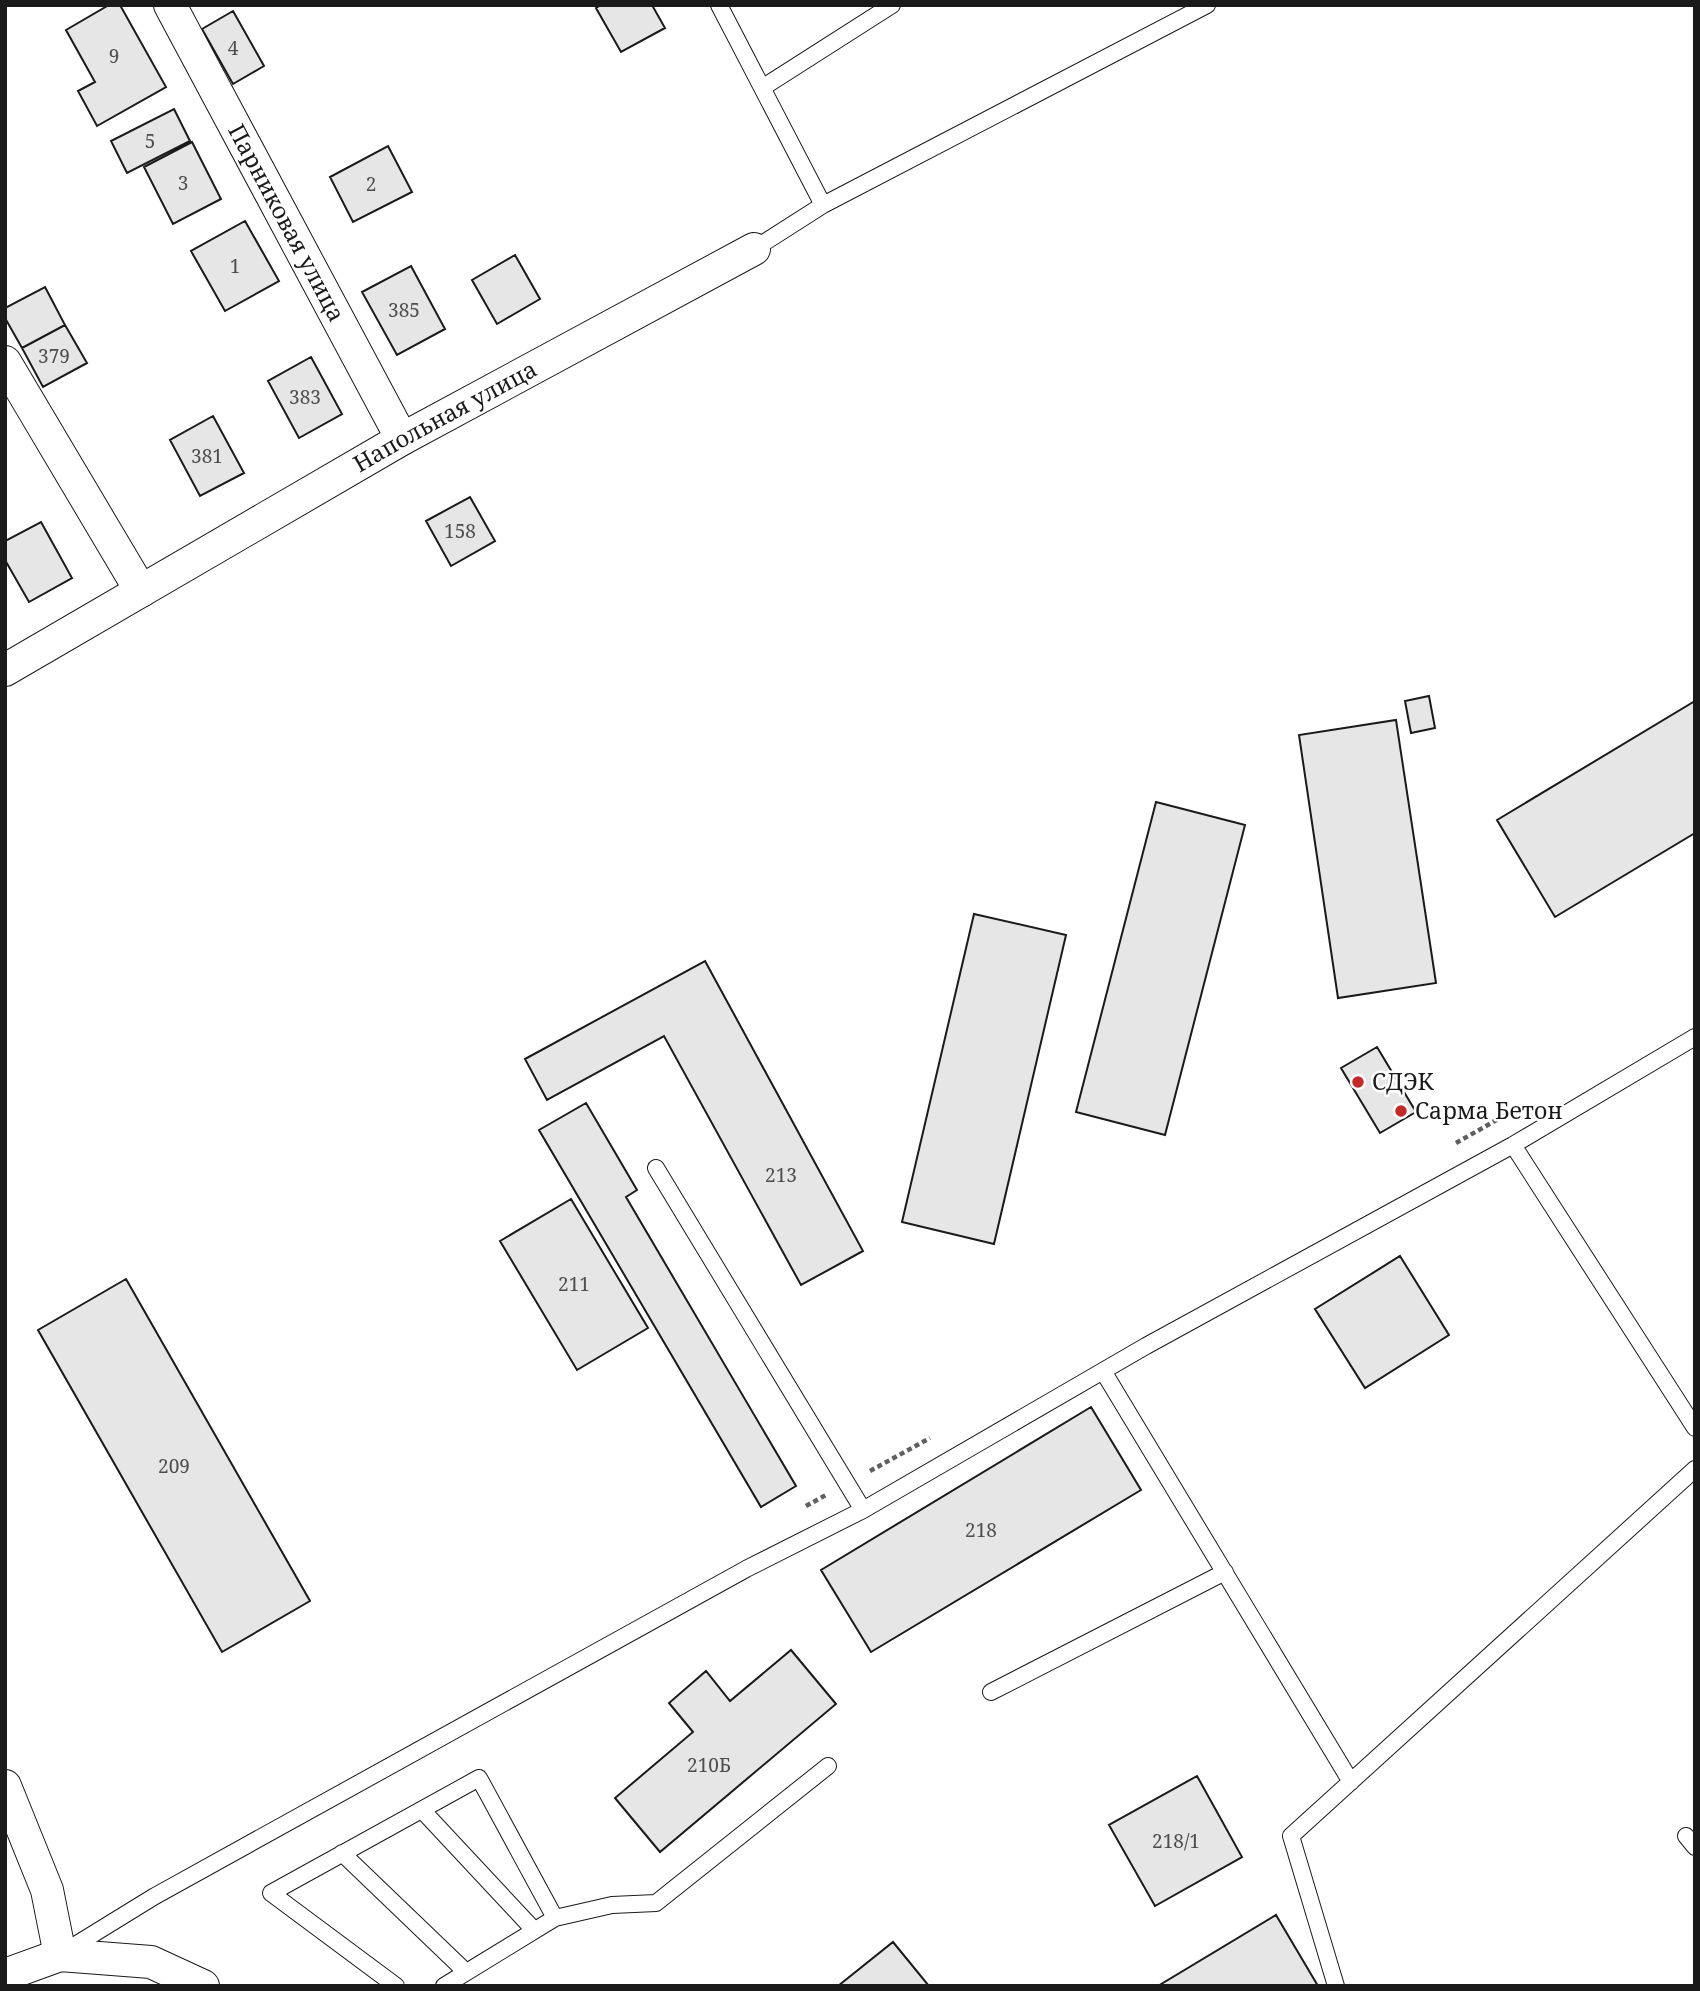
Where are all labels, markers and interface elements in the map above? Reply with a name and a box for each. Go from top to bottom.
house number: 4 [228,35,239,61]
house number: 9 [109,43,119,69]
street label: Парниковая улица [221,118,353,327]
house number: 5 [145,128,155,154]
house number: 3 [178,170,188,196]
house number: 2 [366,171,376,197]
house number: 1 [230,253,240,279]
house number: 385 [388,297,420,323]
house number: 379 [38,343,70,369]
street label: Напольная улица [347,352,542,479]
house number: 383 [289,384,321,410]
house number: 381 [191,443,223,469]
house number: 158 [444,518,476,544]
place label: СДЭК [1372,1065,1435,1097]
marker: СДЭК [1350,1074,1366,1090]
place label: Сарма Бетон [1415,1094,1563,1126]
marker: Сарма Бетон [1393,1103,1409,1119]
house number: 213 [765,1162,797,1188]
house number: 211 [558,1271,590,1297]
house number: 209 [158,1453,190,1479]
house number: 218 [965,1517,997,1543]
house number: 210Б [687,1752,731,1778]
house number: 218/1 [1152,1828,1200,1854]

